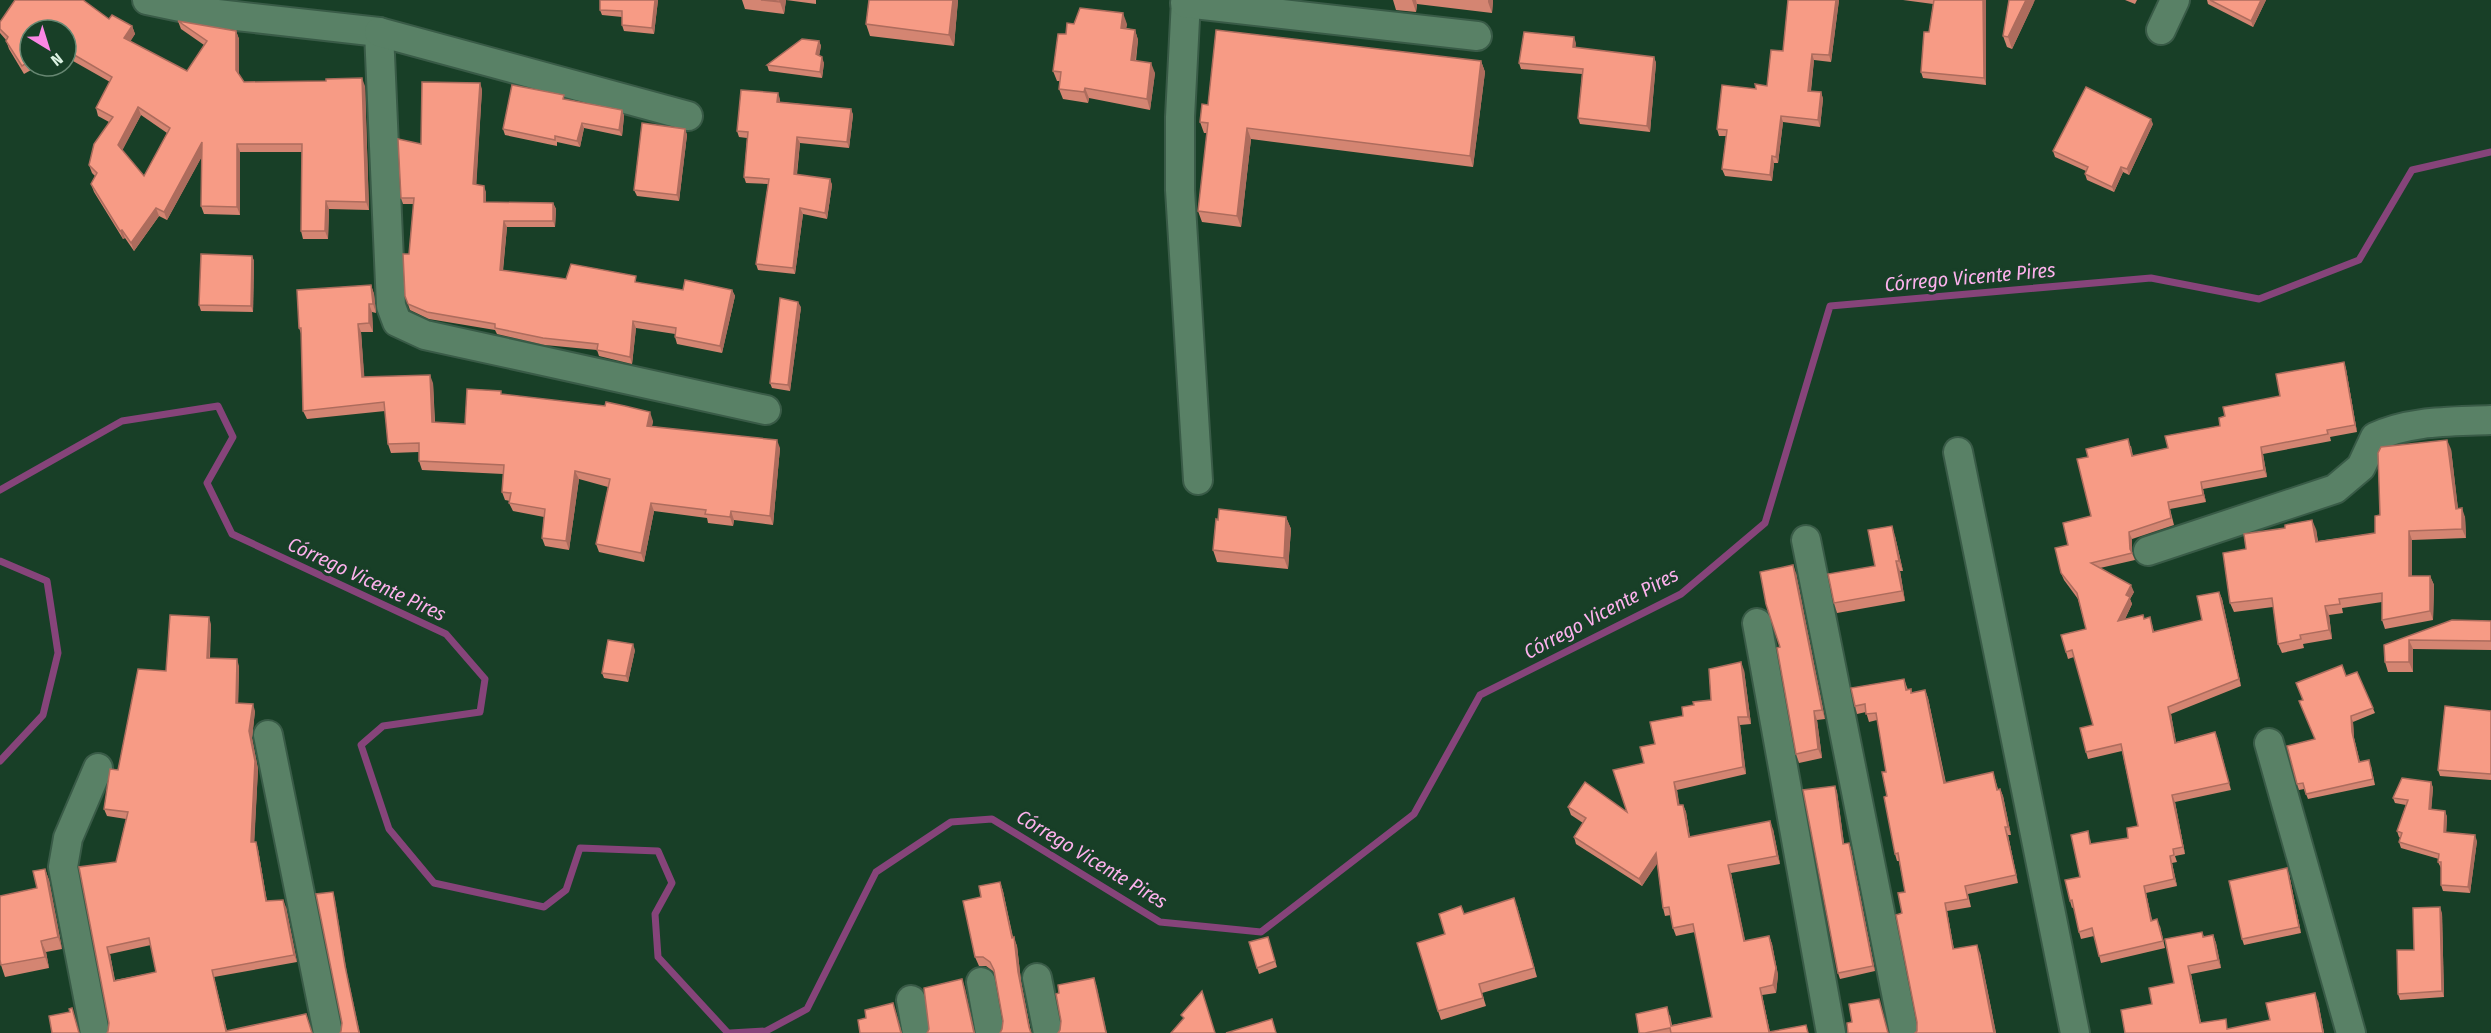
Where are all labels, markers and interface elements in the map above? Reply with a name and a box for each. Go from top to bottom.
north arrow [18,18,78,78]
text: N [47,49,67,70]
water label: Córrego Vicente Pires [1884,258,2057,296]
water label: Córrego Vicente Pires [284,532,450,626]
water label: Córrego Vicente Pires [1520,562,1683,664]
water label: Córrego Vicente Pires [1012,805,1172,914]

